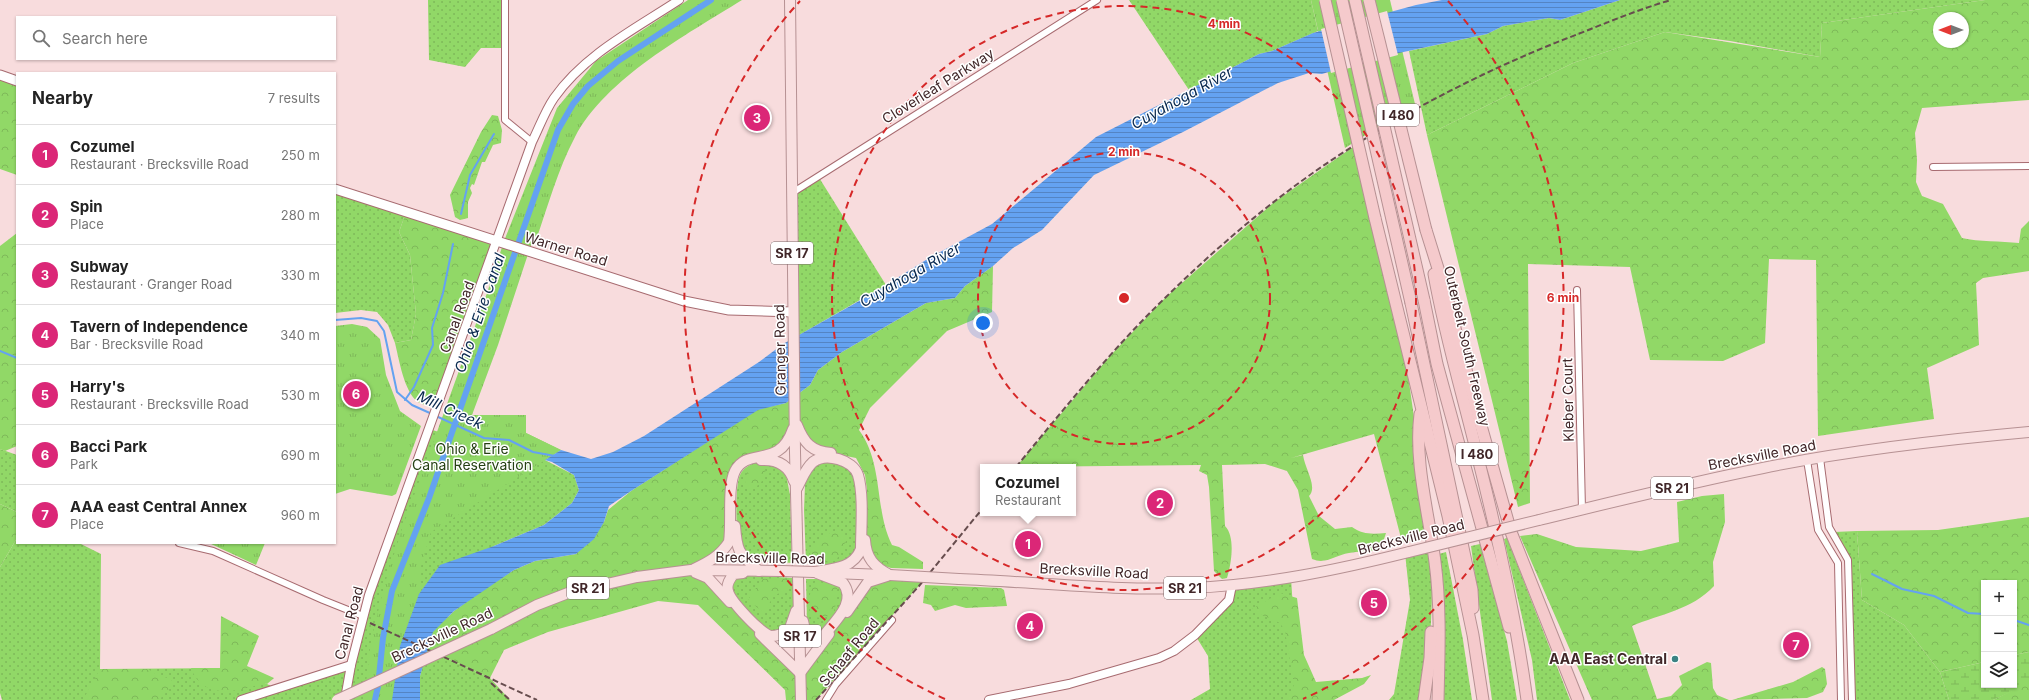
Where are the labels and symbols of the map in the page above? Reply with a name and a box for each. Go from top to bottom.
north arrow [1933,12,1969,48]
text: 4 min [1208,16,1240,31]
street label: Cloverleaf Parkway [879,44,997,127]
water label: Cuyahoga River [1128,62,1236,133]
pin: 3 [744,103,770,133]
road number: I 480 [1377,104,1419,126]
text: 2 min [1108,144,1140,159]
street label: Warner Road [523,228,610,269]
water label: Cuyahoga River [856,238,964,311]
road number: SR 17 [771,242,813,264]
water label: Ohio & Erie Canal [450,250,509,375]
street label: Outerbelt South Freeway [1441,264,1494,428]
street label: Canal Road [436,279,477,355]
text: 6 min [1547,290,1579,305]
centre of rings [1117,291,1131,305]
street label: Granger Road [770,304,789,396]
your location [973,313,993,333]
street label: Kleber Court [1558,358,1577,442]
pin: 6 [343,379,369,409]
water label: Mill Creek [414,386,487,433]
street label: Brecksville Road [1707,436,1817,473]
park label: Ohio & Erie Canal Reservation [412,440,532,473]
road number: I 480 [1456,443,1498,465]
road number: SR 21 [1651,477,1693,499]
pin: 2 [1147,488,1173,518]
street label: Brecksville Road [1356,515,1466,558]
pin: 1 [1015,529,1041,559]
street label: Brecksville Road [715,548,825,567]
street label: Brecksville Road [1039,559,1149,582]
road number: SR 21 [567,577,609,599]
road number: SR 21 [1164,577,1206,599]
street label: Canal Road [331,584,366,661]
pin: 5 [1361,588,1387,618]
street label: Brecksville Road [389,604,495,665]
pin: 4 [1017,611,1043,641]
street label: Schaaf Road [815,614,882,689]
road number: SR 17 [779,625,821,647]
pin: 7 [1783,630,1809,660]
place label: AAA East Central [1549,650,1667,667]
marker: AAA East Central [1670,654,1680,664]

